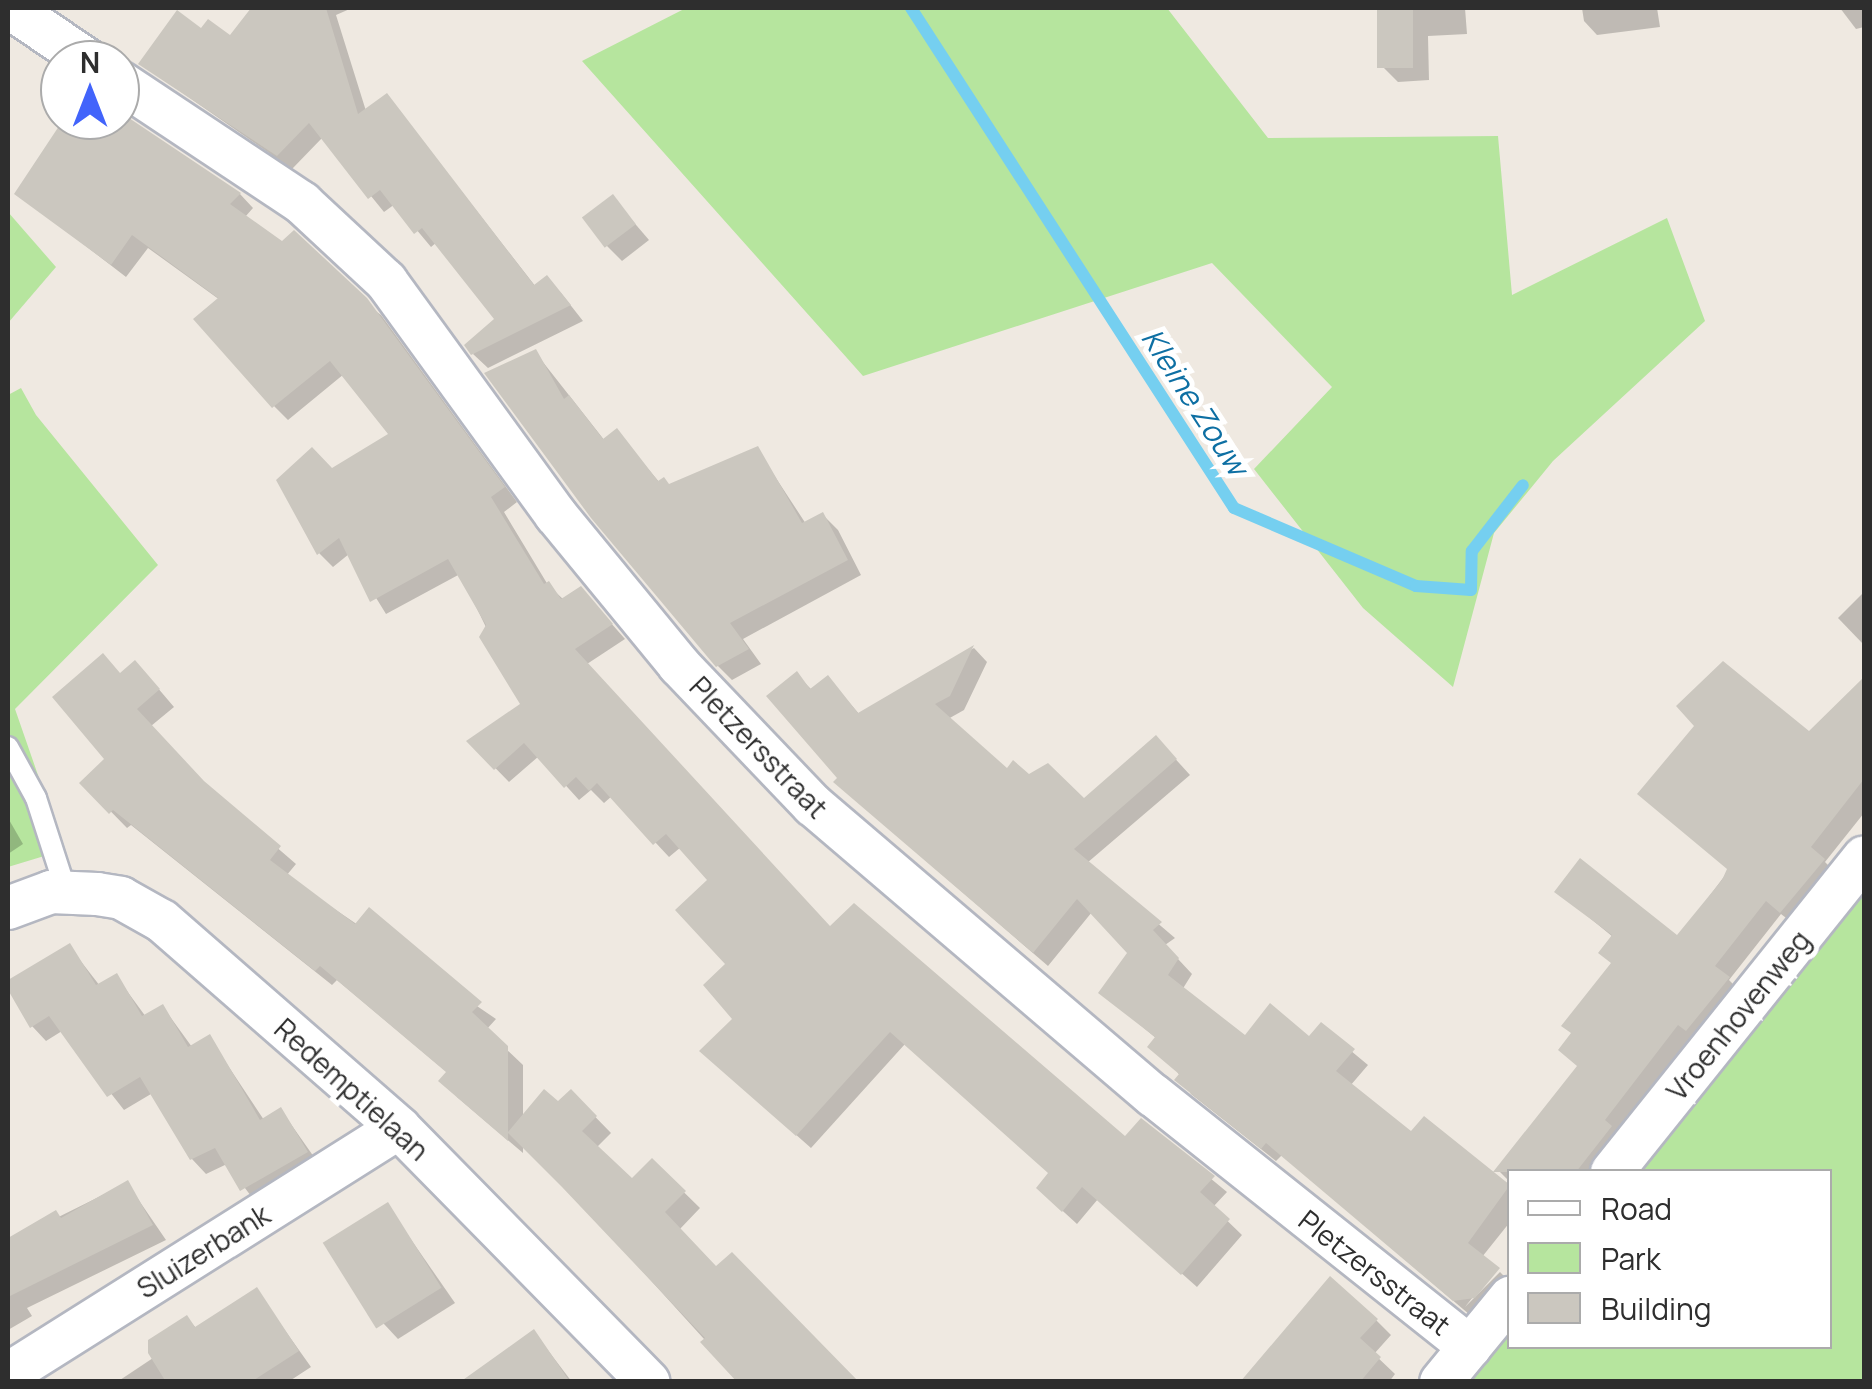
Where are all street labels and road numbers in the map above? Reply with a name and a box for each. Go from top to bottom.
street label: Pletzersstraat [683,669,835,825]
street label: Vroenhovenweg [1659,923,1817,1107]
street label: Redemptielaan [268,1011,436,1167]
street label: Sluizerbank [131,1197,275,1305]
street label: Pletzersstraat [1293,1202,1457,1342]

